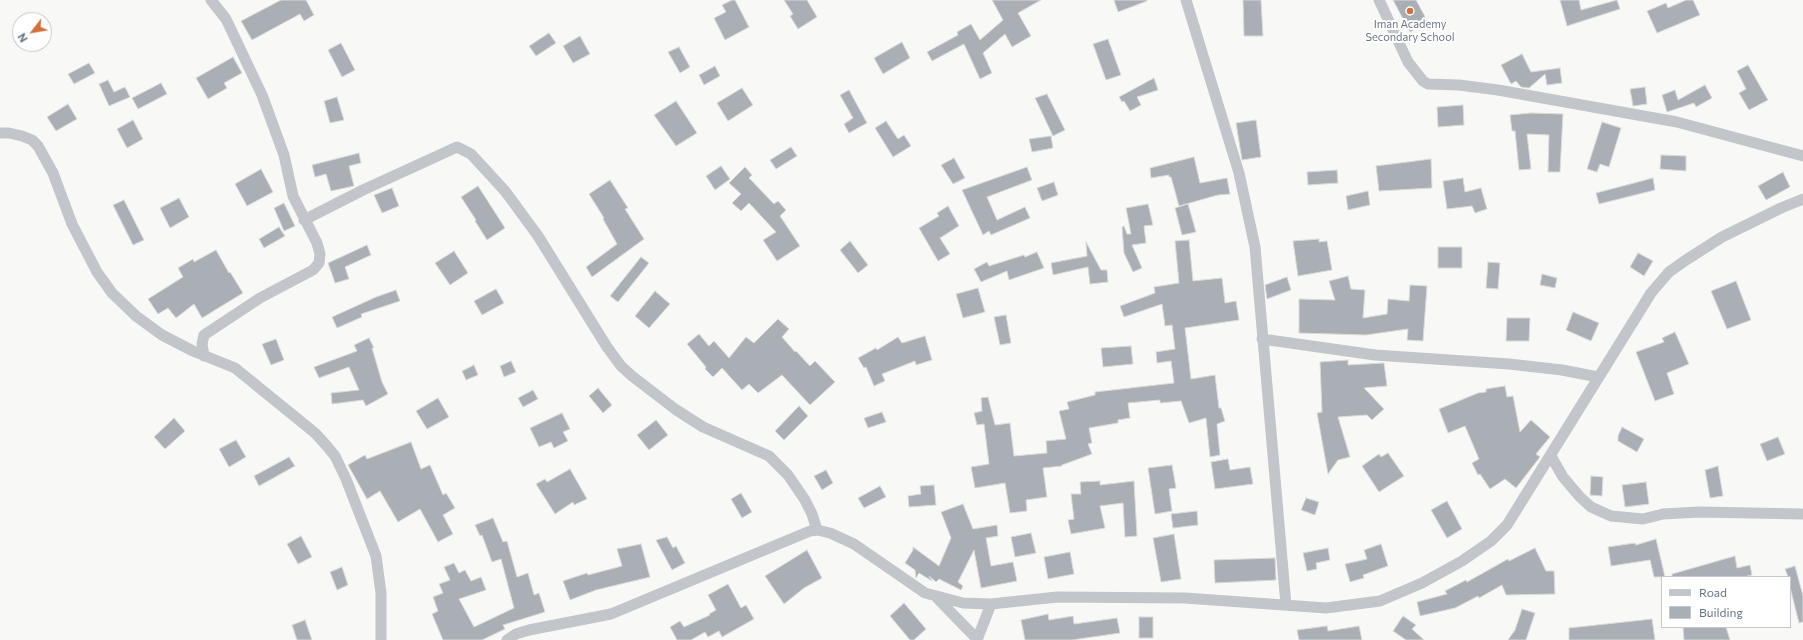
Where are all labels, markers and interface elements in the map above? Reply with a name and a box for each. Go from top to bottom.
marker: Iman Academy Secondary School [1405,6,1415,16]
north arrow [12,12,52,52]
place label: Iman Academy Secondary School [1365,17,1455,43]
text: N [14,31,30,45]
legend [1661,576,1791,628]
text: Road [1699,585,1727,599]
text: Building [1699,605,1743,619]

